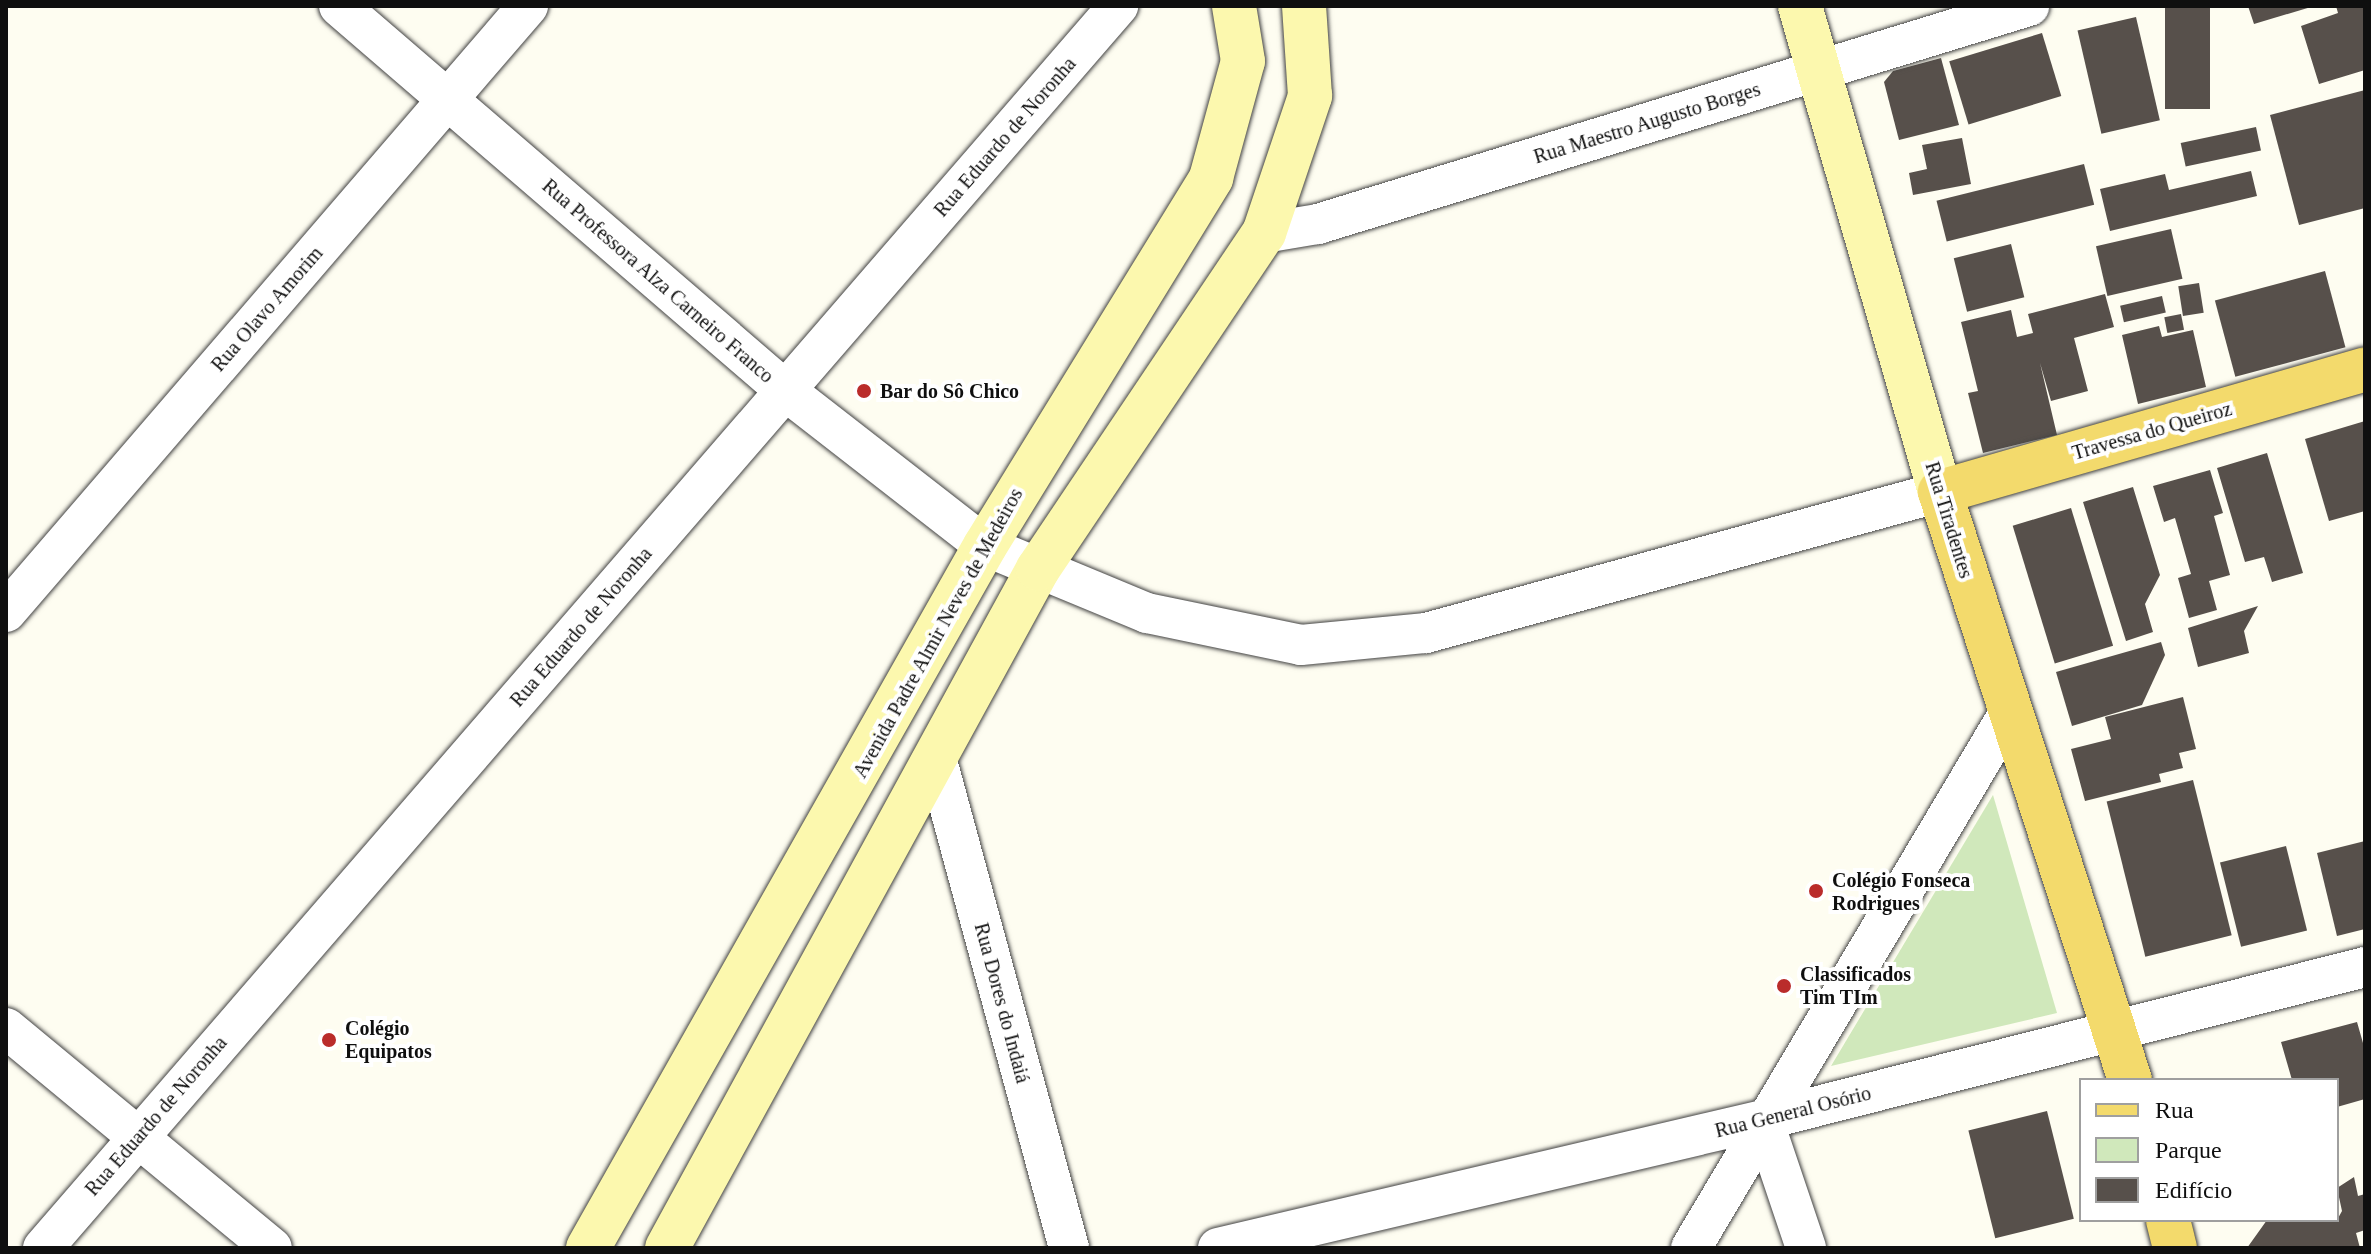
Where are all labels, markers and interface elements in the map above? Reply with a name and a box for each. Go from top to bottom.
street label: Rua Eduardo de Noronha [929,52,1081,222]
street label: Rua Maestro Augusto Borges [1530,77,1764,169]
street label: Rua Professora Alza Carneiro Franco [537,174,779,388]
street label: Rua Olavo Amorim [206,241,328,377]
place label: Bar do Sô Chico [880,379,1019,403]
marker: Bar do Sô Chico [855,382,873,400]
street label: Travessa do Queiroz [2069,397,2235,465]
street label: Rua Tiradentes [1920,459,1978,581]
street label: Avenida Padre Almir Neves de Medeiros [848,483,1028,783]
street label: Rua Eduardo de Noronha [505,542,657,712]
place label: Colégio Fonseca Rodrigues [1832,868,1970,915]
marker: Colégio Fonseca Rodrigues [1807,882,1825,900]
street label: Rua Dores do Indaiá [969,920,1035,1086]
place label: Classificados Tim TIm [1800,962,1911,1009]
marker: Classificados Tim TIm [1775,977,1793,995]
place label: Colégio Equipatos [345,1016,432,1063]
street label: Rua Eduardo de Noronha [80,1031,232,1201]
marker: Colégio Equipatos [320,1031,338,1049]
legend [2079,1078,2339,1222]
street label: Rua General Osório [1712,1081,1874,1143]
text: Rua [2155,1097,2194,1123]
text: Parque [2155,1137,2222,1163]
text: Edifício [2155,1177,2232,1203]

